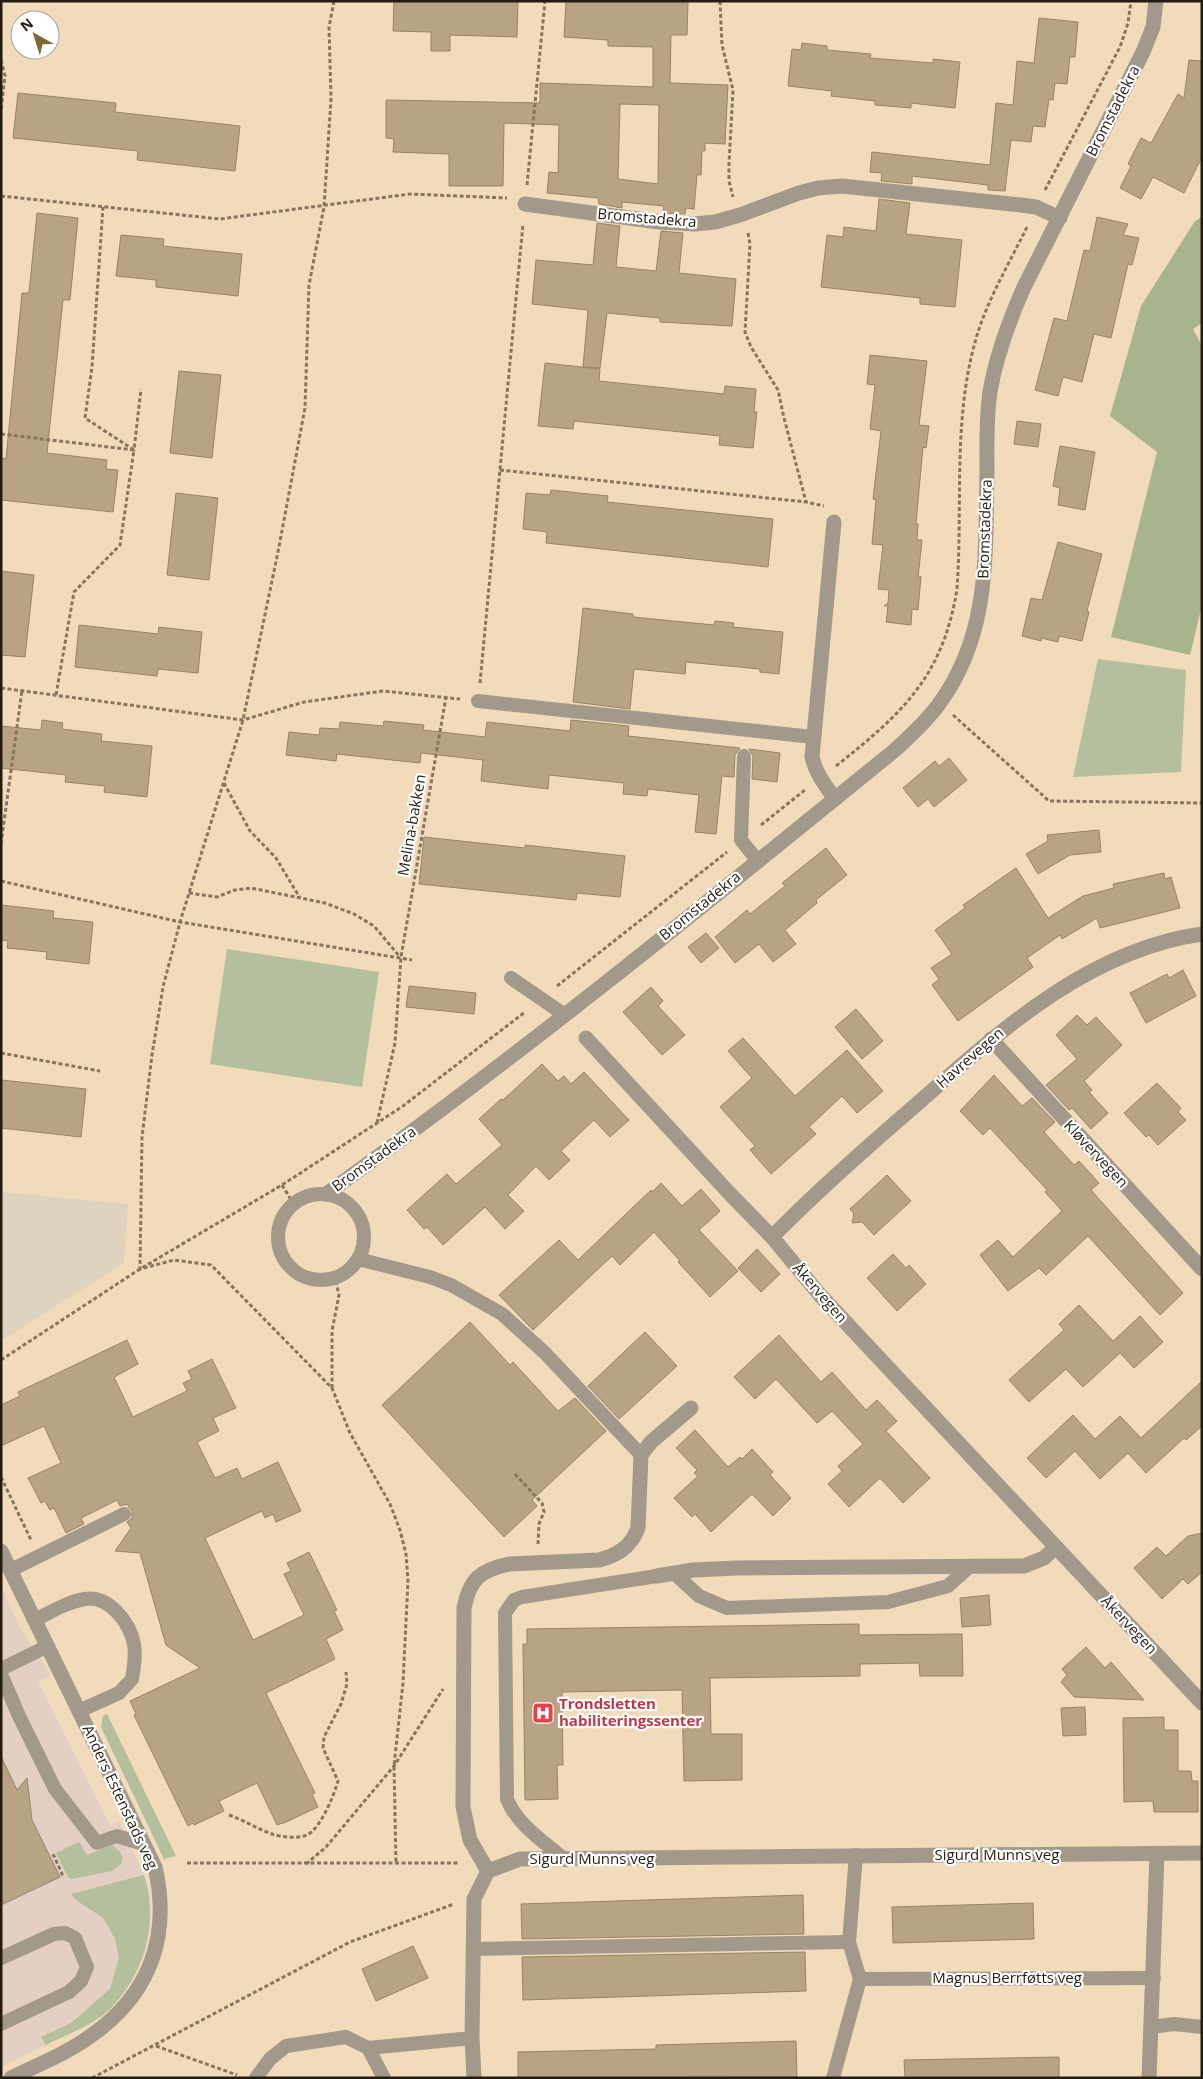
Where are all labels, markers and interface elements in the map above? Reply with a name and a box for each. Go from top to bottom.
north arrow [10,10,60,60]
text: N [16,14,37,35]
street label: Bromstadekra [1081,62,1144,159]
street label: Bromstadekra [597,203,698,231]
street label: Bromstadekra [972,479,996,579]
street label: Melina-bakken [392,772,430,877]
street label: Bromstadekra [654,866,744,944]
street label: Havrevegen [931,1022,1007,1092]
street label: Kløvervegen [1060,1115,1133,1191]
street label: Bromstadekra [327,1121,420,1196]
street label: Åkervegen [789,1258,852,1327]
street label: Åkervegen [1097,1591,1162,1658]
place label: Trondsletten habiliteringssenter [559,1693,702,1730]
hospital icon: Trondsletten habiliteringssenter [531,1701,555,1725]
street label: Anders Estenstads veg [79,1721,163,1872]
street label: Sigurd Munns veg [935,1844,1059,1864]
street label: Sigurd Munns veg [530,1848,654,1868]
street label: Magnus Berrføtts veg [932,1967,1082,1987]

